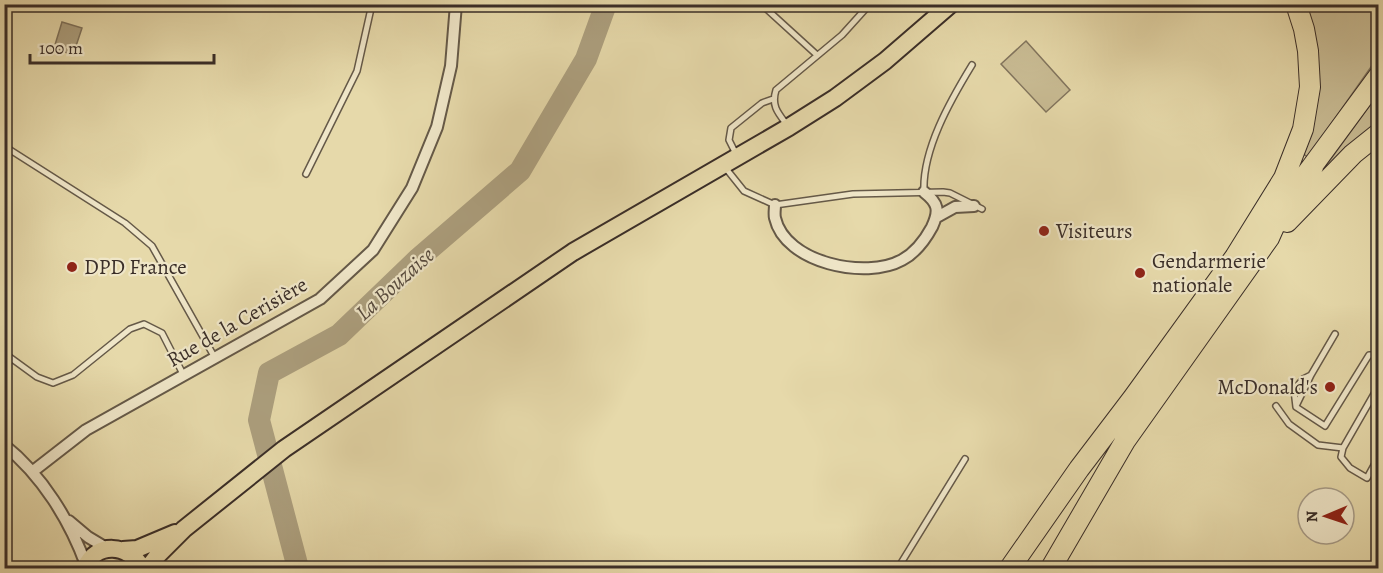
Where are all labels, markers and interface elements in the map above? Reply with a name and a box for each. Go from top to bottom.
scale bar [30,27,214,65]
text: 100 m [39,36,83,60]
place label: Visiteurs [1055,217,1132,245]
marker: Visiteurs [1037,224,1051,238]
water label: La Bouzaise [349,240,441,327]
place label: Gendarmerie nationale [1152,247,1266,299]
place label: DPD France [84,253,187,281]
marker: DPD France [65,260,79,274]
marker: Gendarmerie nationale [1133,266,1147,280]
street label: Rue de la Cerisière [162,270,312,374]
place label: McDonald's [1217,373,1318,401]
marker: McDonald's [1323,380,1337,394]
north arrow [1296,486,1356,546]
text: N [1301,510,1323,523]

